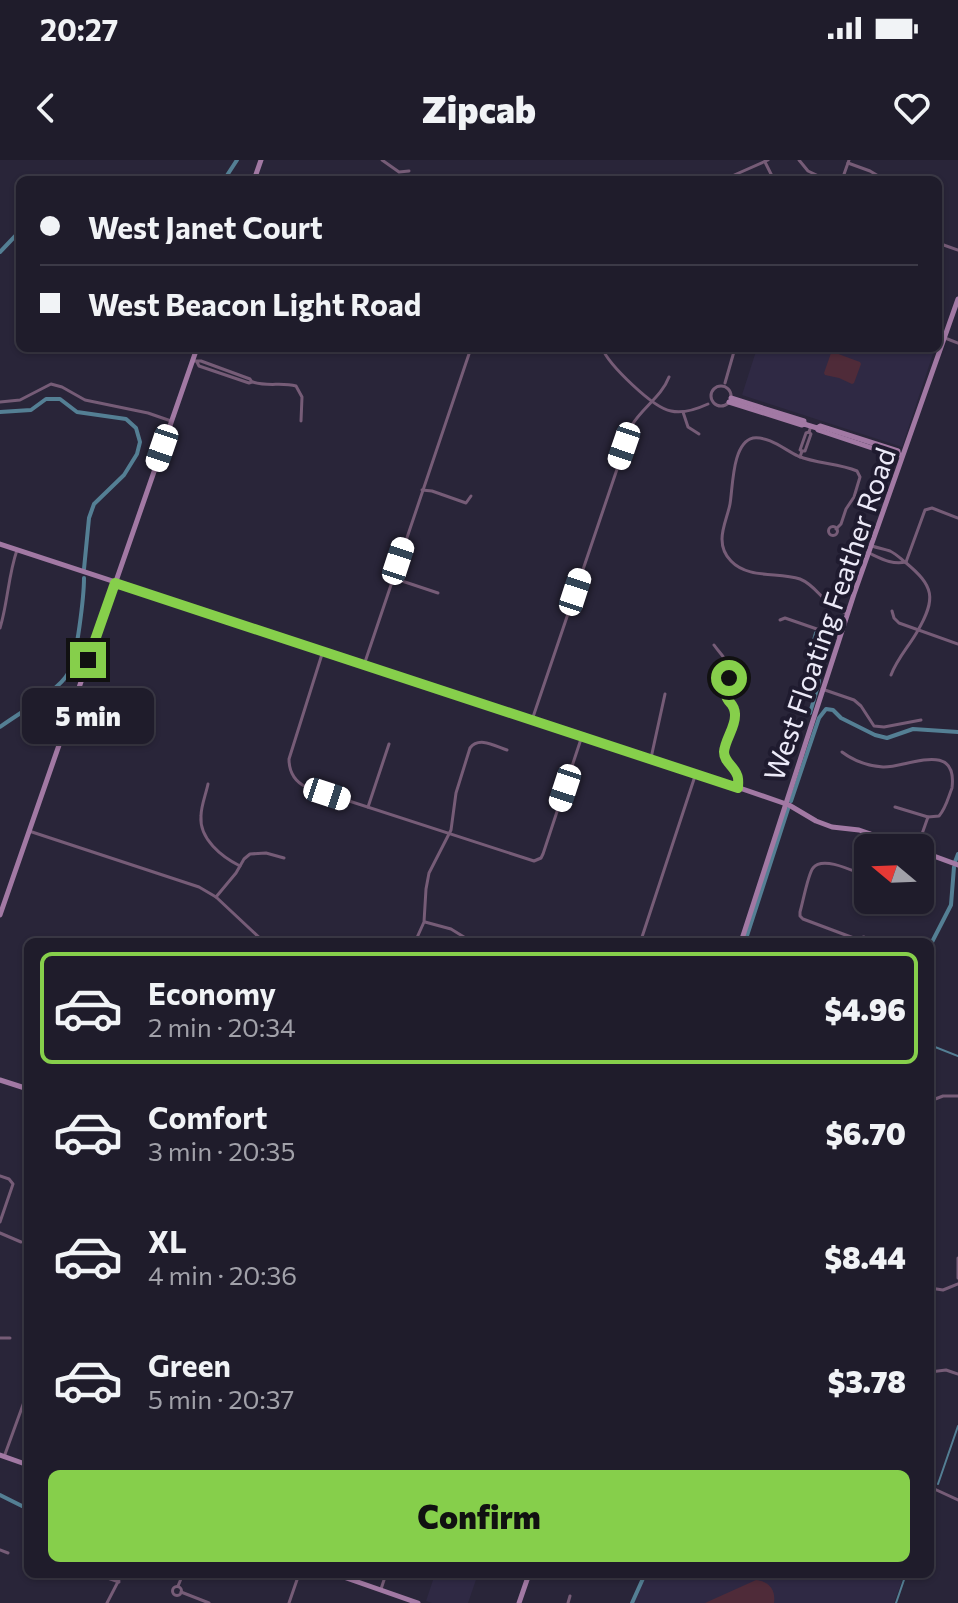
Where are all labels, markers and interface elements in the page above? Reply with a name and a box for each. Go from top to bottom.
text: 20:27 [40,10,118,47]
icon: back [24,86,68,130]
text: Zipcab [422,86,536,130]
icon: heart [890,86,934,130]
text: West Janet Court [88,208,323,245]
text: West Beacon Light Road [88,285,421,322]
car [605,419,643,473]
car [143,421,181,475]
street label: West Floating Feather Road [756,443,902,785]
car [379,534,417,588]
car [556,565,594,619]
route end [70,642,106,678]
route start [711,660,747,696]
callout: 5 min [22,688,154,744]
text: 5 min [55,700,121,731]
car [546,761,584,815]
car [300,775,354,813]
north arrow [854,834,934,914]
map controls [854,834,934,914]
icon: car [52,972,124,1044]
text: Economy [148,974,276,1011]
text: $4.96 [825,990,906,1027]
text: 2 min · 20:34 [148,1011,296,1042]
icon: car [52,1096,124,1168]
text: Comfort [148,1098,267,1135]
text: $6.70 [825,1114,906,1151]
text: 3 min · 20:35 [148,1135,295,1166]
icon: car [52,1220,124,1292]
text: XL [148,1222,187,1259]
text: $8.44 [825,1238,906,1275]
text: 4 min · 20:36 [148,1259,297,1290]
icon: car [52,1344,124,1416]
text: Green [148,1346,231,1383]
text: $3.78 [828,1362,906,1399]
text: 5 min · 20:37 [148,1383,294,1414]
button: Confirm [48,1470,910,1562]

